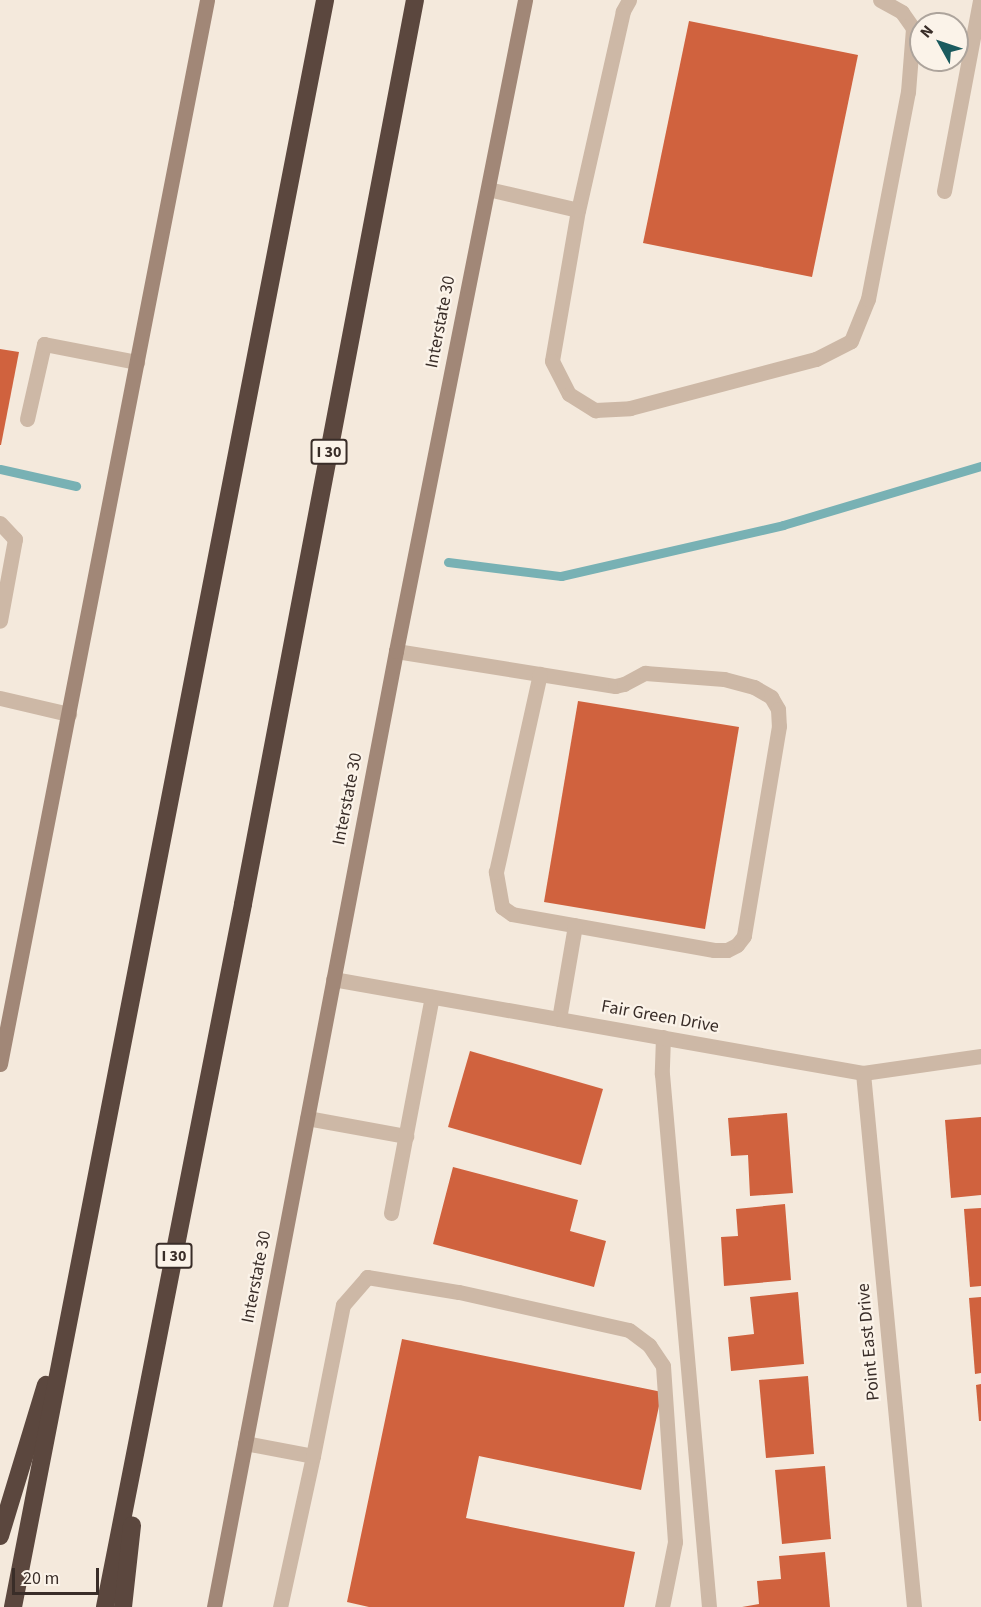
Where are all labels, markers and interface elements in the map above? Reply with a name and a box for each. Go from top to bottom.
north arrow [909,12,969,72]
text: N [915,21,939,43]
street label: Interstate 30 [421,274,461,370]
road number: I 30 [310,439,348,465]
street label: Interstate 30 [328,751,368,847]
street label: Fair Green Drive [599,996,721,1038]
street label: Interstate 30 [237,1229,277,1325]
road number: I 30 [154,1243,194,1269]
street label: Point East Drive [853,1282,885,1402]
scale bar [15,1556,102,1594]
text: 20 m [23,1566,59,1591]

